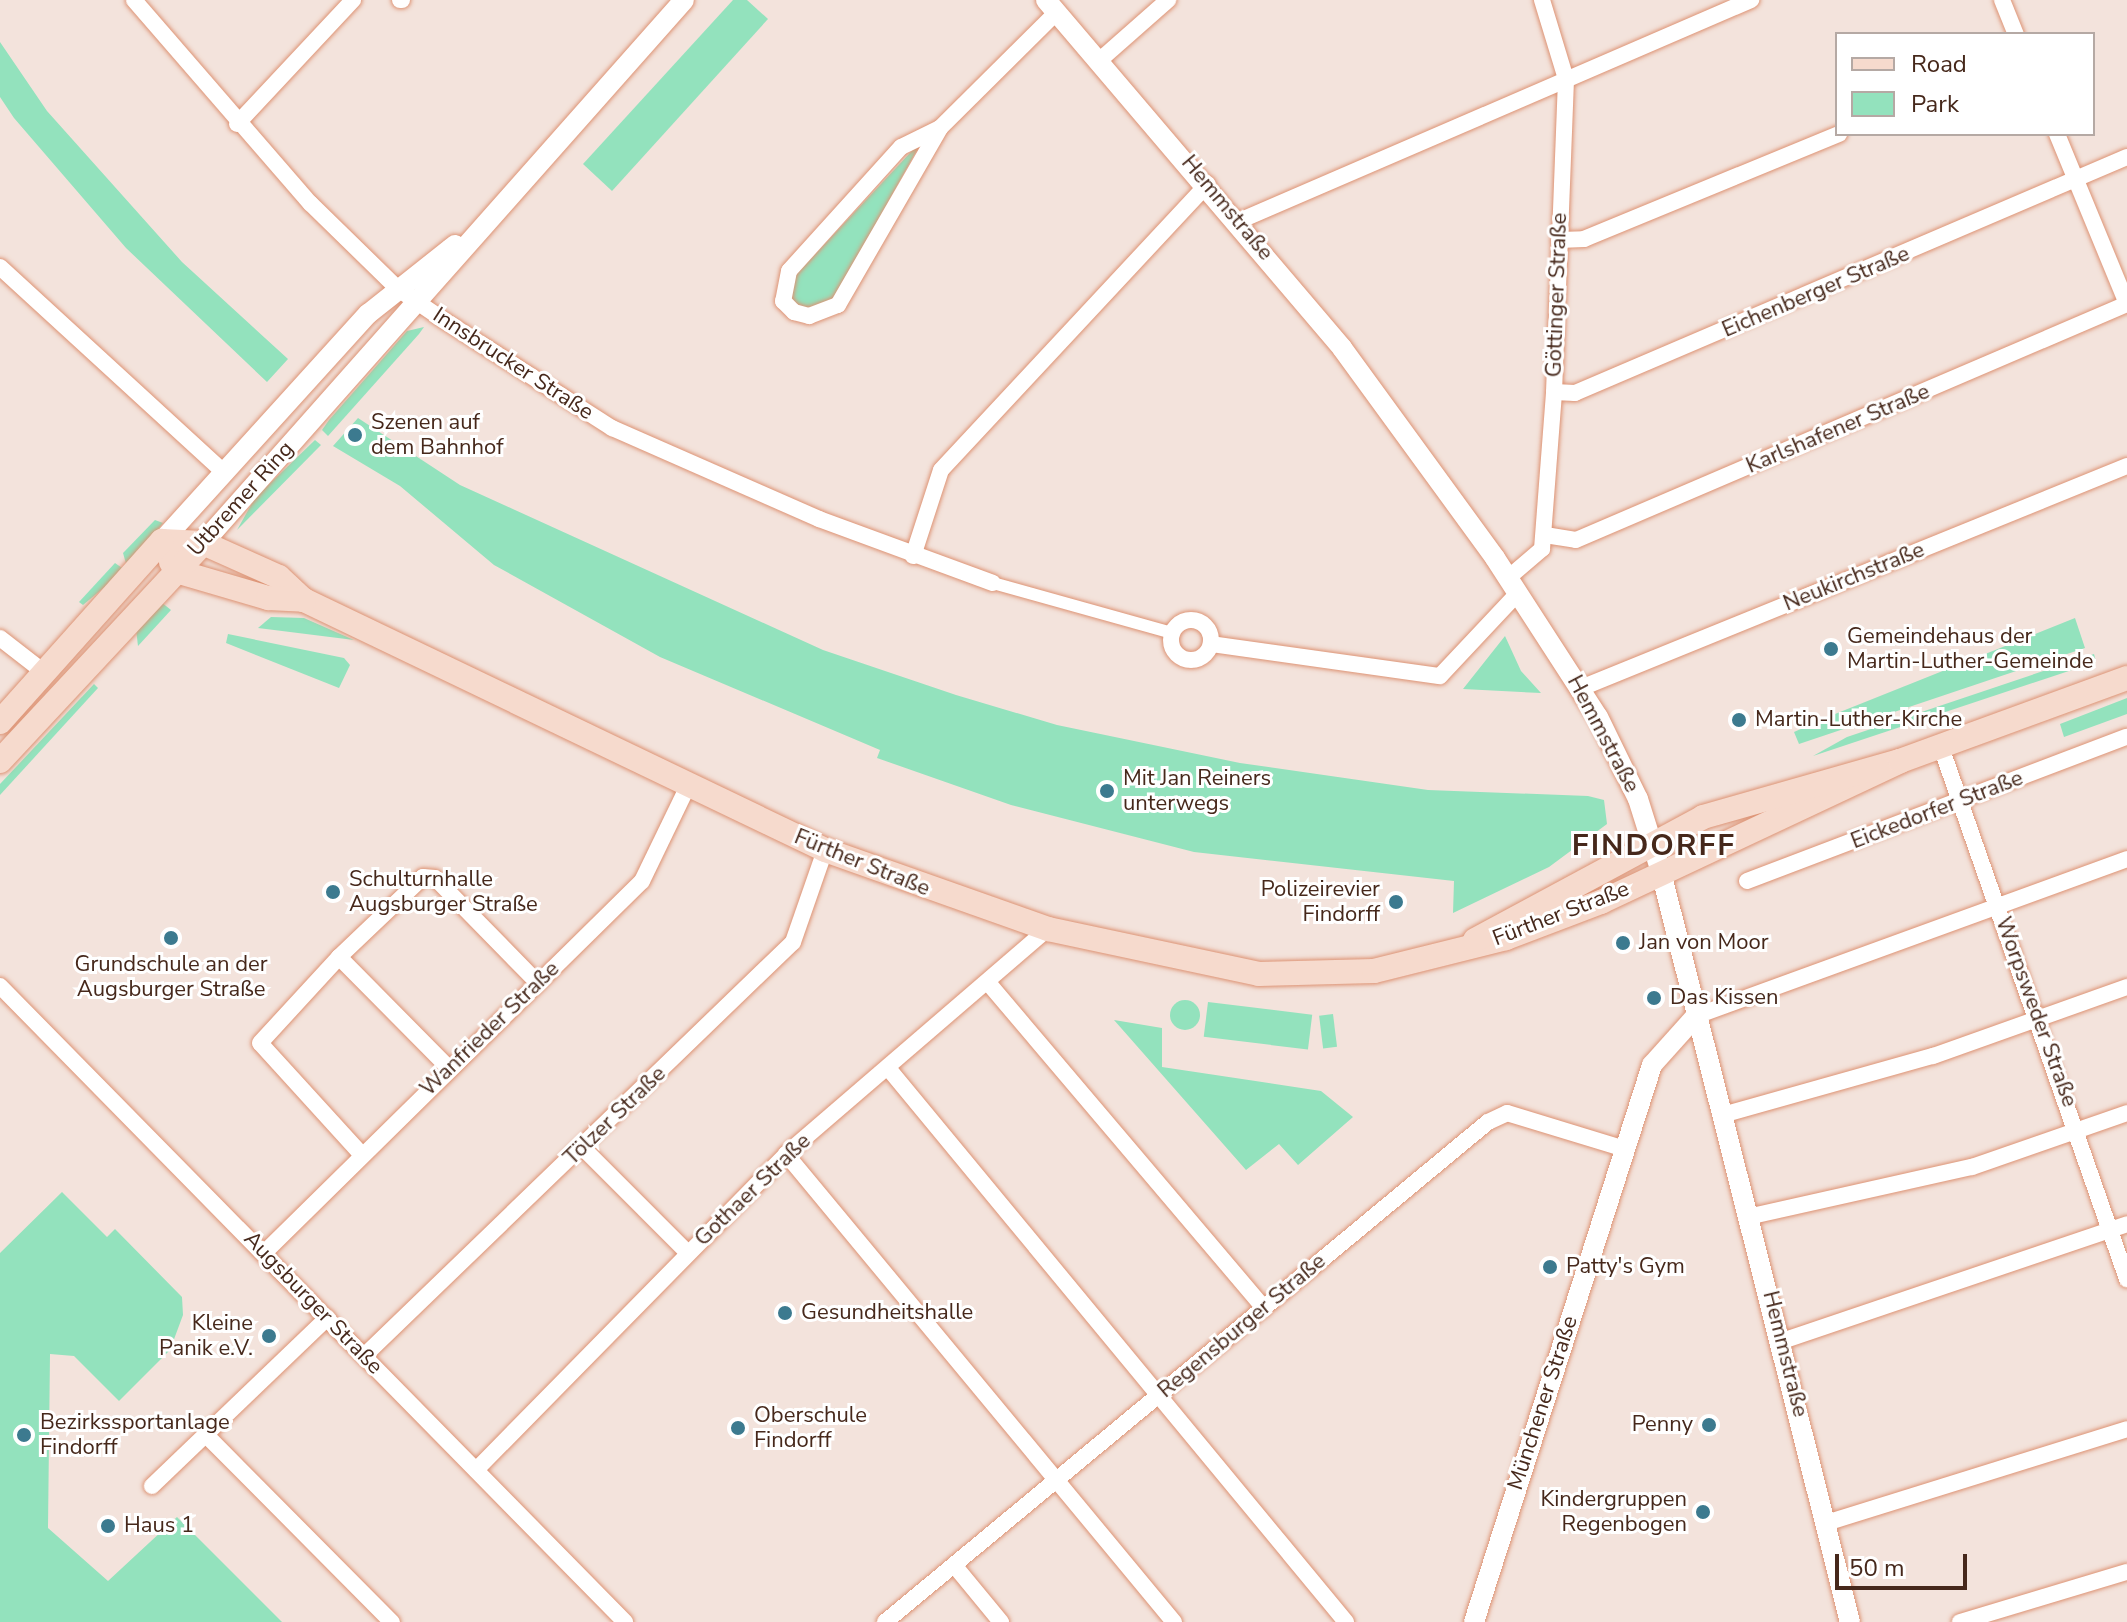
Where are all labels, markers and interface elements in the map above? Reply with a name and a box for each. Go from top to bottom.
legend [1835,32,2095,136]
text: Road [1911,48,1967,80]
text: Park [1911,88,1959,120]
street label: Hemmstraße [1175,150,1279,266]
street label: Göttinger Straße [1541,212,1573,378]
street label: Eichenberger Straße [1718,241,1914,343]
street label: Innsbrucker Straße [428,302,598,426]
street label: Karlshafener Straße [1742,378,1934,480]
place label: Szenen auf dem Bahnhof [371,409,503,460]
marker: Szenen auf dem Bahnhof [346,426,364,444]
street label: Utbremer Ring [183,436,299,562]
street label: Neukirchstraße [1780,537,1928,617]
place label: Gemeindehaus der Martin-Luther-Gemeinde [1847,623,2094,674]
marker: Gemeindehaus der Martin-Luther-Gemeinde [1822,640,1840,658]
street label: Hemmstraße [1561,671,1645,797]
place label: Martin-Luther-Kirche [1755,707,1962,733]
marker: Martin-Luther-Kirche [1730,711,1748,729]
place label: Mit Jan Reiners unterwegs [1123,765,1271,816]
street label: Eickedorfer Straße [1847,765,2027,855]
marker: Mit Jan Reiners unterwegs [1098,782,1116,800]
street label: Fürther Straße [790,824,934,902]
district label: FINDORFF [1572,828,1736,864]
place label: Schulturnhalle Augsburger Straße [349,866,538,918]
place label: Polizeirevier Findorff [1261,876,1380,928]
street label: Fürther Straße [1489,876,1633,952]
marker: Schulturnhalle Augsburger Straße [324,883,342,901]
marker: Polizeirevier Findorff [1387,893,1405,911]
street label: Worpsweder Straße [1989,913,2083,1111]
marker: Grundschule an der Augsburger Straße [162,929,180,947]
place label: Jan von Moor [1639,930,1769,956]
marker: Jan von Moor [1614,934,1632,952]
place label: Grundschule an der Augsburger Straße [74,951,268,1002]
street label: Wanfrieder Straße [415,956,565,1102]
place label: Das Kissen [1670,985,1778,1011]
marker: Das Kissen [1645,989,1663,1007]
street label: Tölzer Straße [559,1061,671,1171]
street label: Gothaer Straße [690,1128,816,1252]
street label: Augsburger Straße [238,1226,388,1380]
street label: Regensburger Straße [1153,1248,1331,1404]
place label: Patty's Gym [1566,1254,1685,1280]
marker: Patty's Gym [1541,1258,1559,1276]
street label: Hemmstraße [1757,1288,1813,1420]
place label: Gesundheitshalle [801,1300,973,1326]
marker: Gesundheitshalle [776,1304,794,1322]
place label: Kleine Panik e.V. [159,1310,253,1362]
street label: Münchener Straße [1502,1313,1584,1493]
marker: Kleine Panik e.V. [260,1327,278,1345]
place label: Oberschule Findorff [754,1402,867,1454]
place label: Bezirkssportanlage Findorff [40,1409,230,1460]
place label: Penny [1632,1412,1693,1438]
marker: Penny [1700,1416,1718,1434]
marker: Oberschule Findorff [729,1419,747,1437]
marker: Bezirkssportanlage Findorff [15,1426,33,1444]
place label: Kindergruppen Regenbogen [1540,1486,1687,1538]
marker: Kindergruppen Regenbogen [1694,1503,1712,1521]
place label: Haus 1 [124,1513,194,1539]
marker: Haus 1 [99,1517,117,1535]
scale bar [1839,1538,1971,1588]
text: 50 m [1849,1552,1905,1584]

